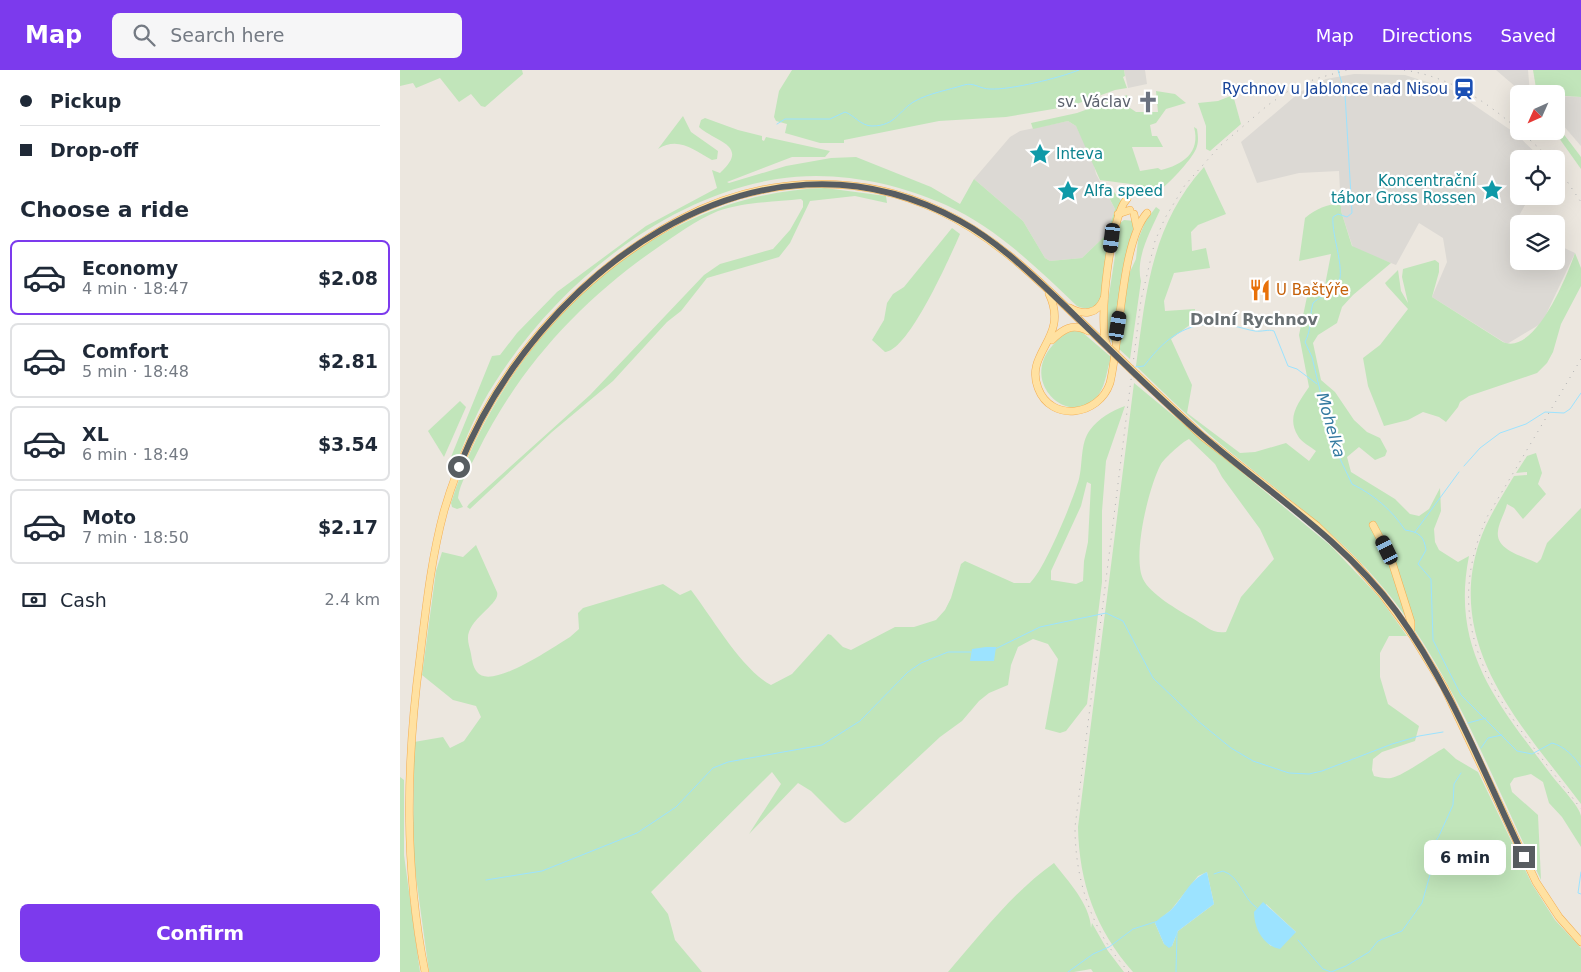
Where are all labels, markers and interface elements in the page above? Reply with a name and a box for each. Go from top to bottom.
search box [112,13,462,58]
text: Map [25,21,82,49]
icon: search [130,21,158,49]
text: Search here [170,24,284,46]
text: Map [1316,25,1354,46]
text: Directions [1382,25,1472,46]
text: Saved [1500,25,1556,46]
station icon: Rychnov u Jablonce nad Nisou [1451,76,1477,102]
place label: Rychnov u Jablonce nad Nisou [1222,80,1448,98]
north arrow [1510,85,1565,140]
map controls [1510,85,1565,270]
church icon: sv. Václav [1135,89,1161,115]
text: Pickup [50,90,121,112]
place label: sv. Václav [1057,93,1131,111]
text: Drop-off [50,139,138,161]
place icon: Inteva [1027,141,1053,167]
place label: Inteva [1056,145,1103,163]
button: locate [1510,150,1565,205]
place label: Koncentrační tábor Gross Rossen [1331,172,1477,207]
place icon: Koncentrační tábor Gross Rossen [1479,177,1505,203]
place icon: Alfa speed [1055,178,1081,204]
place label: Alfa speed [1084,182,1163,200]
text: Choose a ride [20,197,189,222]
button: layers [1510,215,1565,270]
car [1102,222,1121,254]
icon: car [22,255,67,300]
text: Economy [82,257,178,279]
text: $2.08 [318,267,378,289]
restaurant icon: U Baštýře [1247,277,1273,303]
text: 4 min · 18:47 [82,279,189,298]
place label: U Baštýře [1276,281,1349,299]
car [1108,310,1127,342]
district label: Dolní Rychnov [1190,310,1319,329]
icon: car [22,338,67,383]
text: Comfort [82,340,169,362]
text: $2.81 [318,350,378,372]
text: 5 min · 18:48 [82,362,189,381]
water label: Mohelka [1313,390,1349,460]
icon: car [22,421,67,466]
text: XL [82,423,109,445]
text: $3.54 [318,433,378,455]
text: 6 min · 18:49 [82,445,189,464]
route start [448,456,470,478]
icon: car [22,504,67,549]
text: Moto [82,506,136,528]
text: $2.17 [318,516,378,538]
text: 7 min · 18:50 [82,528,189,547]
car [1373,533,1400,567]
icon: cash [20,586,48,614]
text: Cash [60,589,107,611]
text: 2.4 km [325,590,380,609]
callout: 6 min [1424,840,1506,874]
route end [1513,846,1535,868]
text: 6 min [1440,848,1490,867]
button: Confirm [20,904,380,962]

